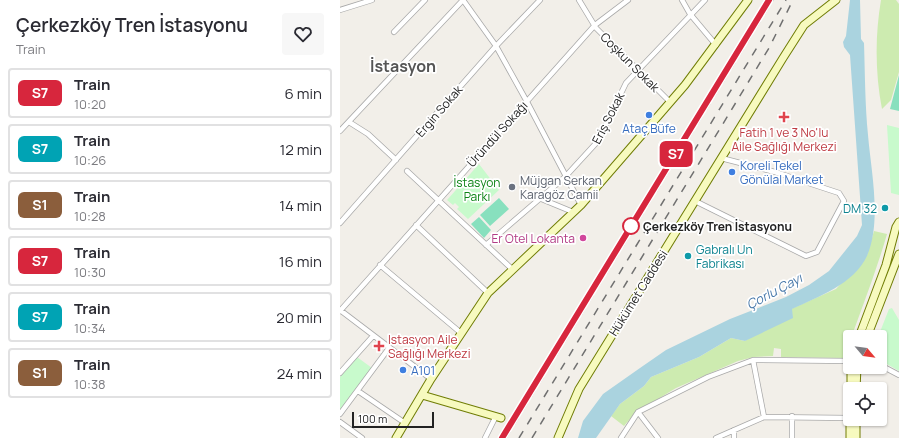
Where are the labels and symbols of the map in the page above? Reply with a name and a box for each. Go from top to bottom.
street label: Coşkun Sokak [597,29,664,96]
district label: İstasyon [370,55,436,77]
street label: Ergin Sokak [412,81,467,141]
street label: Eriş Sokak [588,88,629,147]
street label: Üründül Sokağı [463,97,531,171]
marker: Ataç Büfe [644,110,654,120]
marker: Fatih 1 ve 3 No'lu Aile Sağlığı Merkezi [778,111,790,123]
place label: Ataç Büfe [622,120,676,137]
place label: Fatih 1 ve 3 No'lu Aile Sağlığı Merkezi [731,124,837,155]
line badge: S7 [658,141,694,167]
place label: Koreli Tekel Gönülal Market [740,157,823,188]
marker: Koreli Tekel Gönülal Market [727,167,737,177]
place label: Müjgan Serkan Karagöz Camii [520,172,602,203]
park label: İstasyon Parkı [454,174,500,205]
marker: Müjgan Serkan Karagöz Camii [507,182,517,192]
place label: DM 32 [843,200,877,217]
marker: DM 32 [880,203,890,213]
marker: Çerkezköy Tren İstasyonu [622,217,640,235]
place label: Çerkezköy Tren İstasyonu [643,218,792,235]
place label: Er Otel Lokanta [492,230,575,247]
marker: Er Otel Lokanta [578,233,588,243]
place label: Gabralı Un Fabrikası [696,241,753,272]
street label: Hükümet Caddesi [605,247,671,339]
marker: Gabralı Un Fabrikası [683,251,693,261]
water label: Çorlu Çayı [743,268,806,313]
north arrow [843,330,887,374]
place label: Istasyon Aile Sağlığı Merkezi [388,331,471,362]
marker: Istasyon Aile Sağlığı Merkezi [373,340,385,352]
place label: A101 [411,362,435,379]
marker: A101 [398,365,408,375]
scale bar [352,410,434,429]

